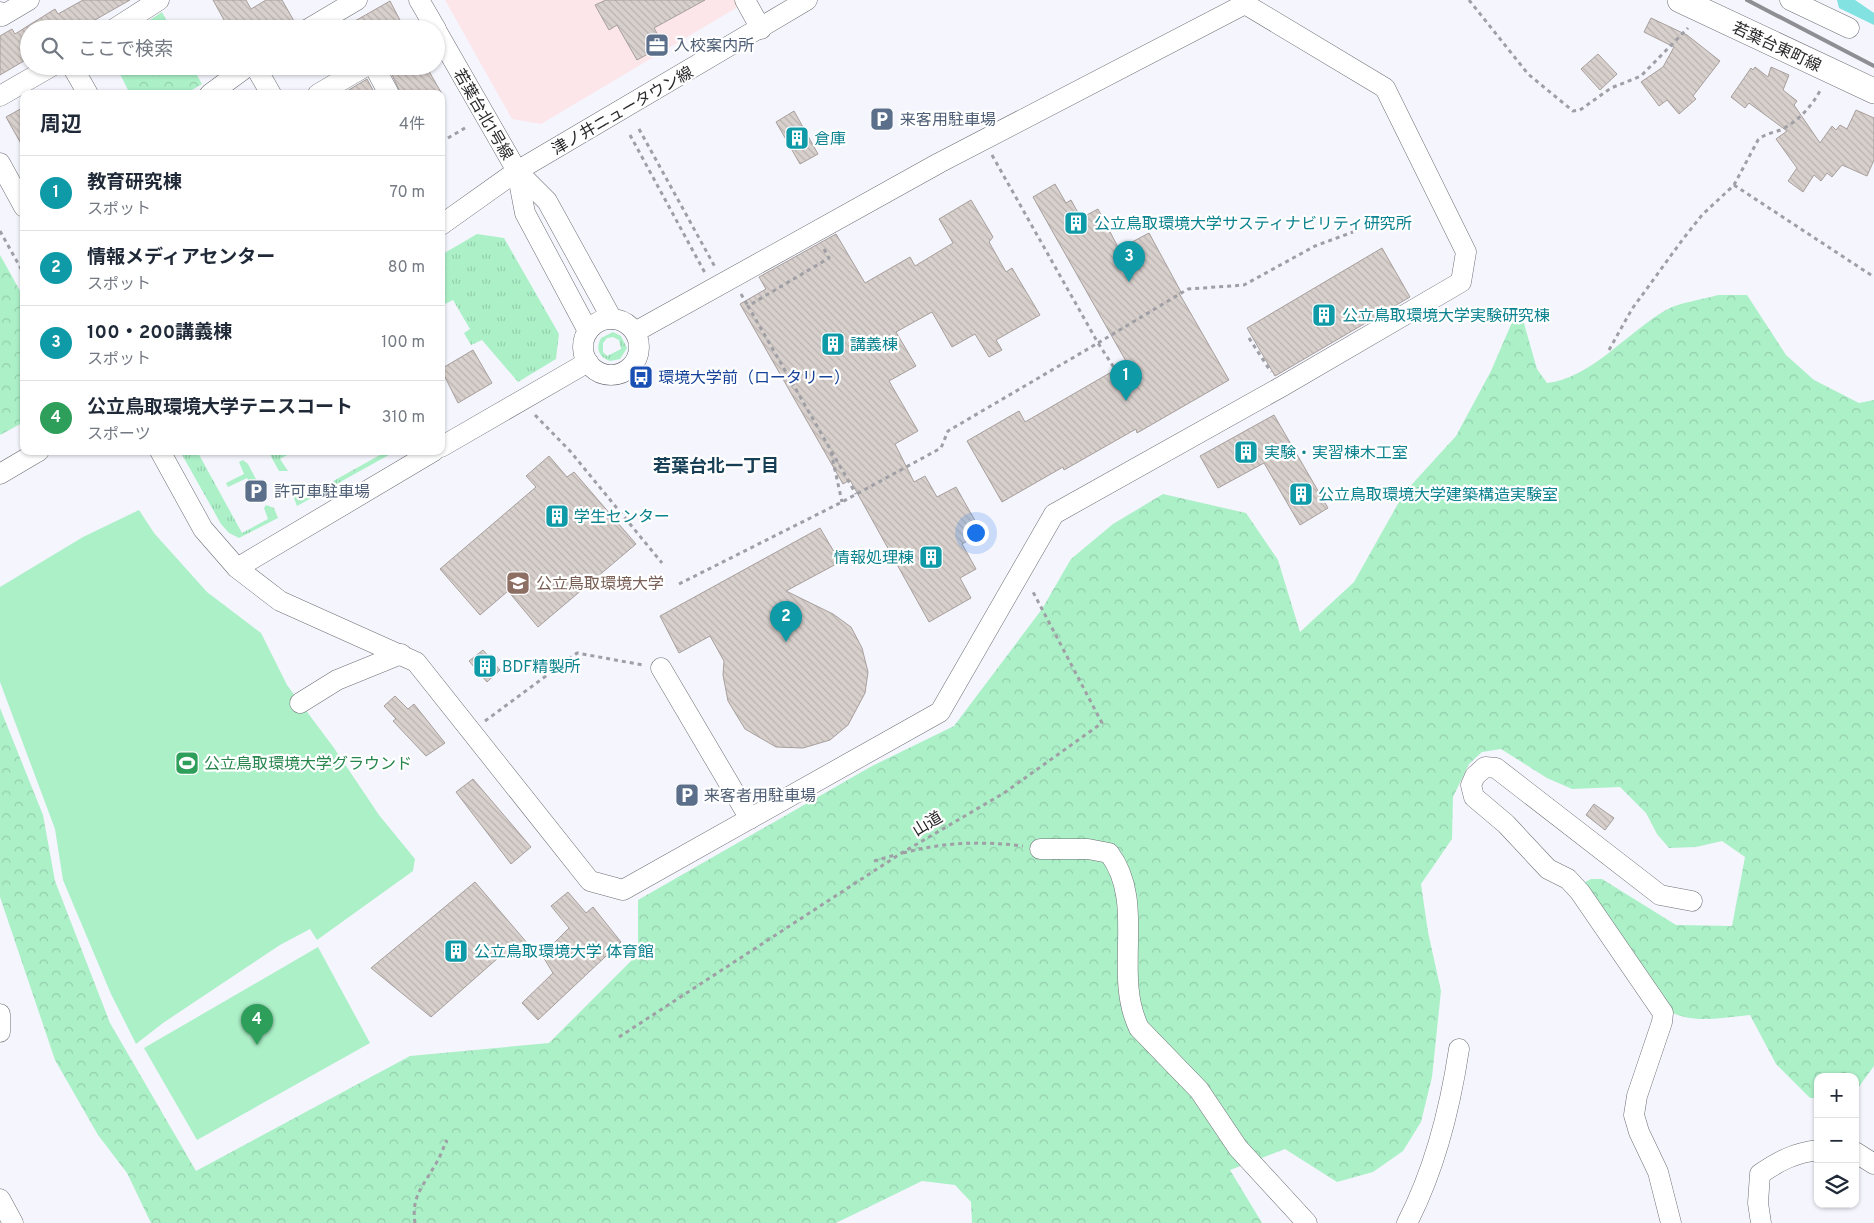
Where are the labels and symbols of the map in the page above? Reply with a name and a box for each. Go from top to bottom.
street label: 若葉台東町線 [1728,18,1824,77]
office icon: 入校案内所 [644,32,670,58]
place label: 入校案内所 [674,37,754,57]
street label: 津ノ井ニュータウン線 [549,63,697,160]
street label: 若葉台北1号線 [448,66,516,164]
parking icon: 来客用駐車場 [869,106,895,132]
place label: 来客用駐車場 [900,111,996,131]
building icon: 倉庫 [784,125,810,151]
place label: 倉庫 [814,130,846,150]
building icon: 公立鳥取環境大学サスティナビリティ研究所 [1063,210,1089,236]
place label: 公立鳥取環境大学サスティナビリティ研究所 [1094,215,1412,235]
pin: 3 [1113,241,1145,282]
building icon: 公立鳥取環境大学実験研究棟 [1311,302,1337,328]
place label: 公立鳥取環境大学実験研究棟 [1342,307,1550,327]
building icon: 講義棟 [820,331,846,357]
place label: 講義棟 [850,336,898,356]
pin: 1 [1110,360,1142,401]
bus stop icon: 環境大学前（ロータリー） [628,364,654,390]
place label: 環境大学前（ロータリー） [658,369,850,389]
building icon: 実験・実習棟木工室 [1233,439,1259,465]
place label: 実験・実習棟木工室 [1264,444,1408,464]
district label: 若葉台北一丁目 [653,456,779,479]
parking icon: 許可車駐車場 [243,478,269,504]
building icon: 公立鳥取環境大学建築構造実験室 [1288,481,1314,507]
place label: 許可車駐車場 [274,483,370,503]
place label: 公立鳥取環境大学建築構造実験室 [1318,486,1558,506]
building icon: 学生センター [544,503,570,529]
place label: 学生センター [574,508,670,528]
your location [963,520,989,546]
building icon: 情報処理棟 [918,544,944,570]
place label: 情報処理棟 [834,549,914,569]
school or university icon: 公立鳥取環境大学 [505,570,531,596]
place label: 公立鳥取環境大学 [536,575,664,595]
pin: 2 [770,601,802,642]
building icon: BDF精製所 [472,653,498,679]
place label: BDF精製所 [502,658,580,678]
sports icon: 公立鳥取環境大学グラウンド [174,750,200,776]
place label: 公立鳥取環境大学グラウンド [204,755,412,775]
parking icon: 来客者用駐車場 [674,782,700,808]
place label: 来客者用駐車場 [704,787,816,807]
street label: 山道 [909,808,947,842]
building icon: 公立鳥取環境大学 体育館 [443,938,469,964]
place label: 公立鳥取環境大学 体育館 [474,943,654,963]
pin: 4 [241,1004,273,1045]

